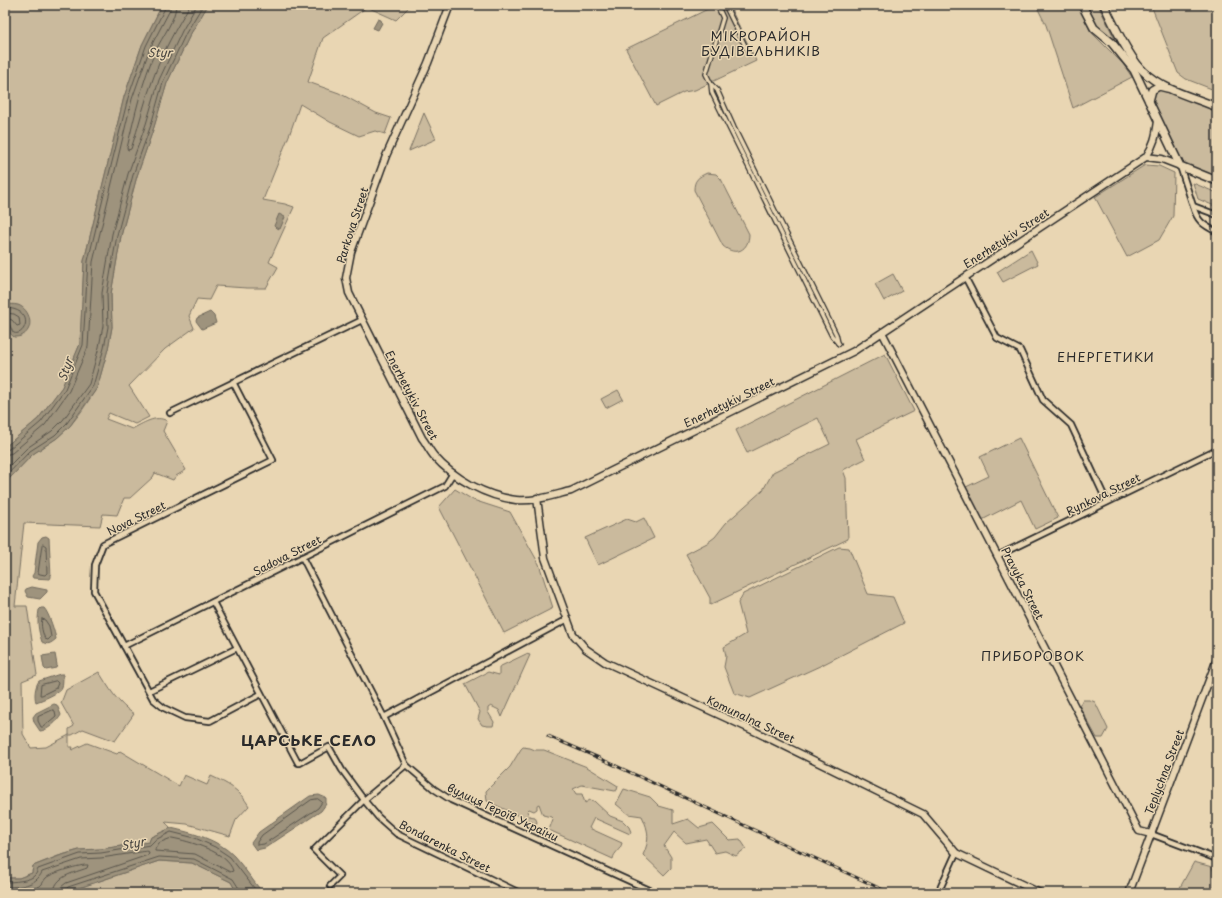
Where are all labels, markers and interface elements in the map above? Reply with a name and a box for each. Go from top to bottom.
district label: МІКРОРАЙОН БУДІВЕЛЬНИКІВ [701,26,821,60]
water label: Styr [148,43,175,61]
street label: Parkova Street [332,184,372,265]
street label: Enerhetykiv Street [960,204,1053,272]
street label: Enerhetykiv Street [381,347,443,443]
district label: ЕНЕРГЕТИКИ [1057,347,1155,366]
water label: Styr [53,352,78,383]
street label: Enerhetykiv Street [681,372,778,431]
street label: Rynkova Street [1063,468,1143,519]
street label: Nova Street [104,496,169,540]
street label: Sadova Street [250,530,324,579]
street label: Pravyka Street [997,544,1049,623]
district label: ПРИБОРОВОК [981,646,1085,665]
street label: Komunalna Street [704,691,798,747]
street label: Teplychna Street [1140,726,1188,817]
district label: ЦАРСЬКЕ СЕЛО [241,728,377,751]
street label: вулиця Героїв України [445,779,561,845]
street label: Bondarenka Street [396,816,494,877]
water label: Styr [119,831,149,854]

